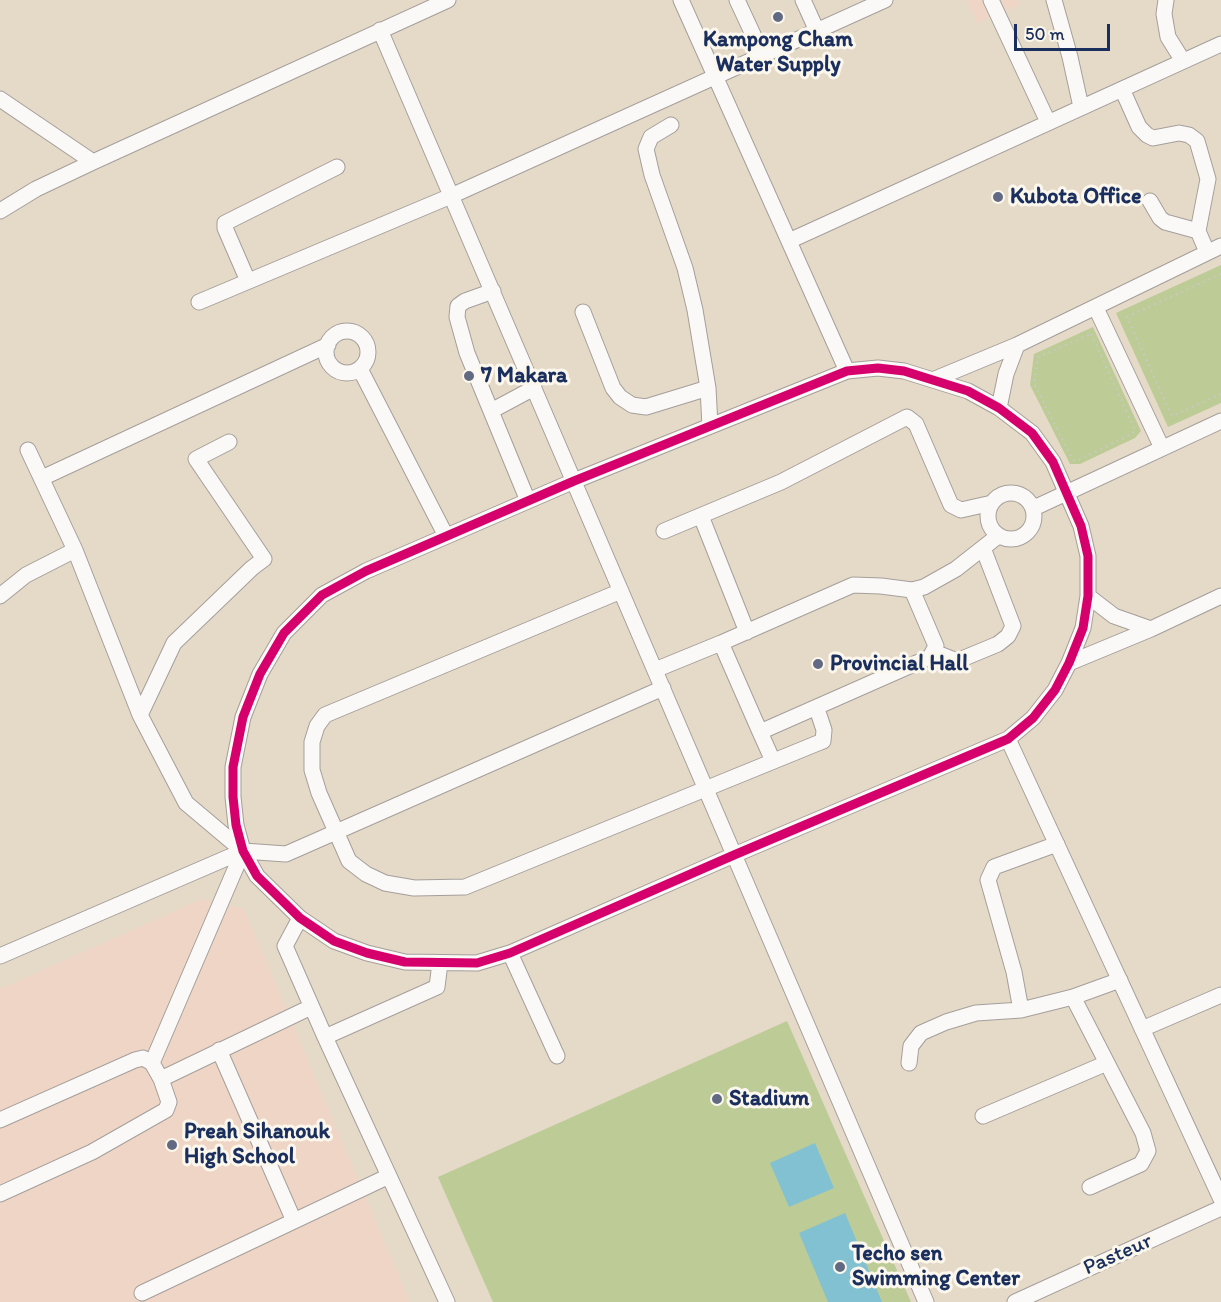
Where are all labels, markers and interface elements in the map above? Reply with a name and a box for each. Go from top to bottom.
marker: Kampong Cham Water Supply [771,10,785,24]
scale bar [1017,12,1113,50]
text: 50 m [1025,23,1065,45]
place label: Kampong Cham Water Supply [703,27,853,78]
place label: Kubota Office [1010,184,1142,210]
marker: Kubota Office [991,190,1005,204]
place label: 7 Makara [481,363,568,389]
marker: 7 Makara [462,369,476,383]
place label: Provincial Hall [830,651,969,677]
marker: Provincial Hall [811,657,825,671]
place label: Stadium [729,1086,809,1112]
marker: Stadium [710,1092,724,1106]
place label: Preah Sihanouk High School [184,1119,330,1170]
marker: Preah Sihanouk High School [165,1138,179,1152]
street label: Pasteur [1079,1228,1157,1282]
place label: Techo sen Swimming Center [852,1241,1020,1292]
marker: Techo sen Swimming Center [833,1260,847,1274]

